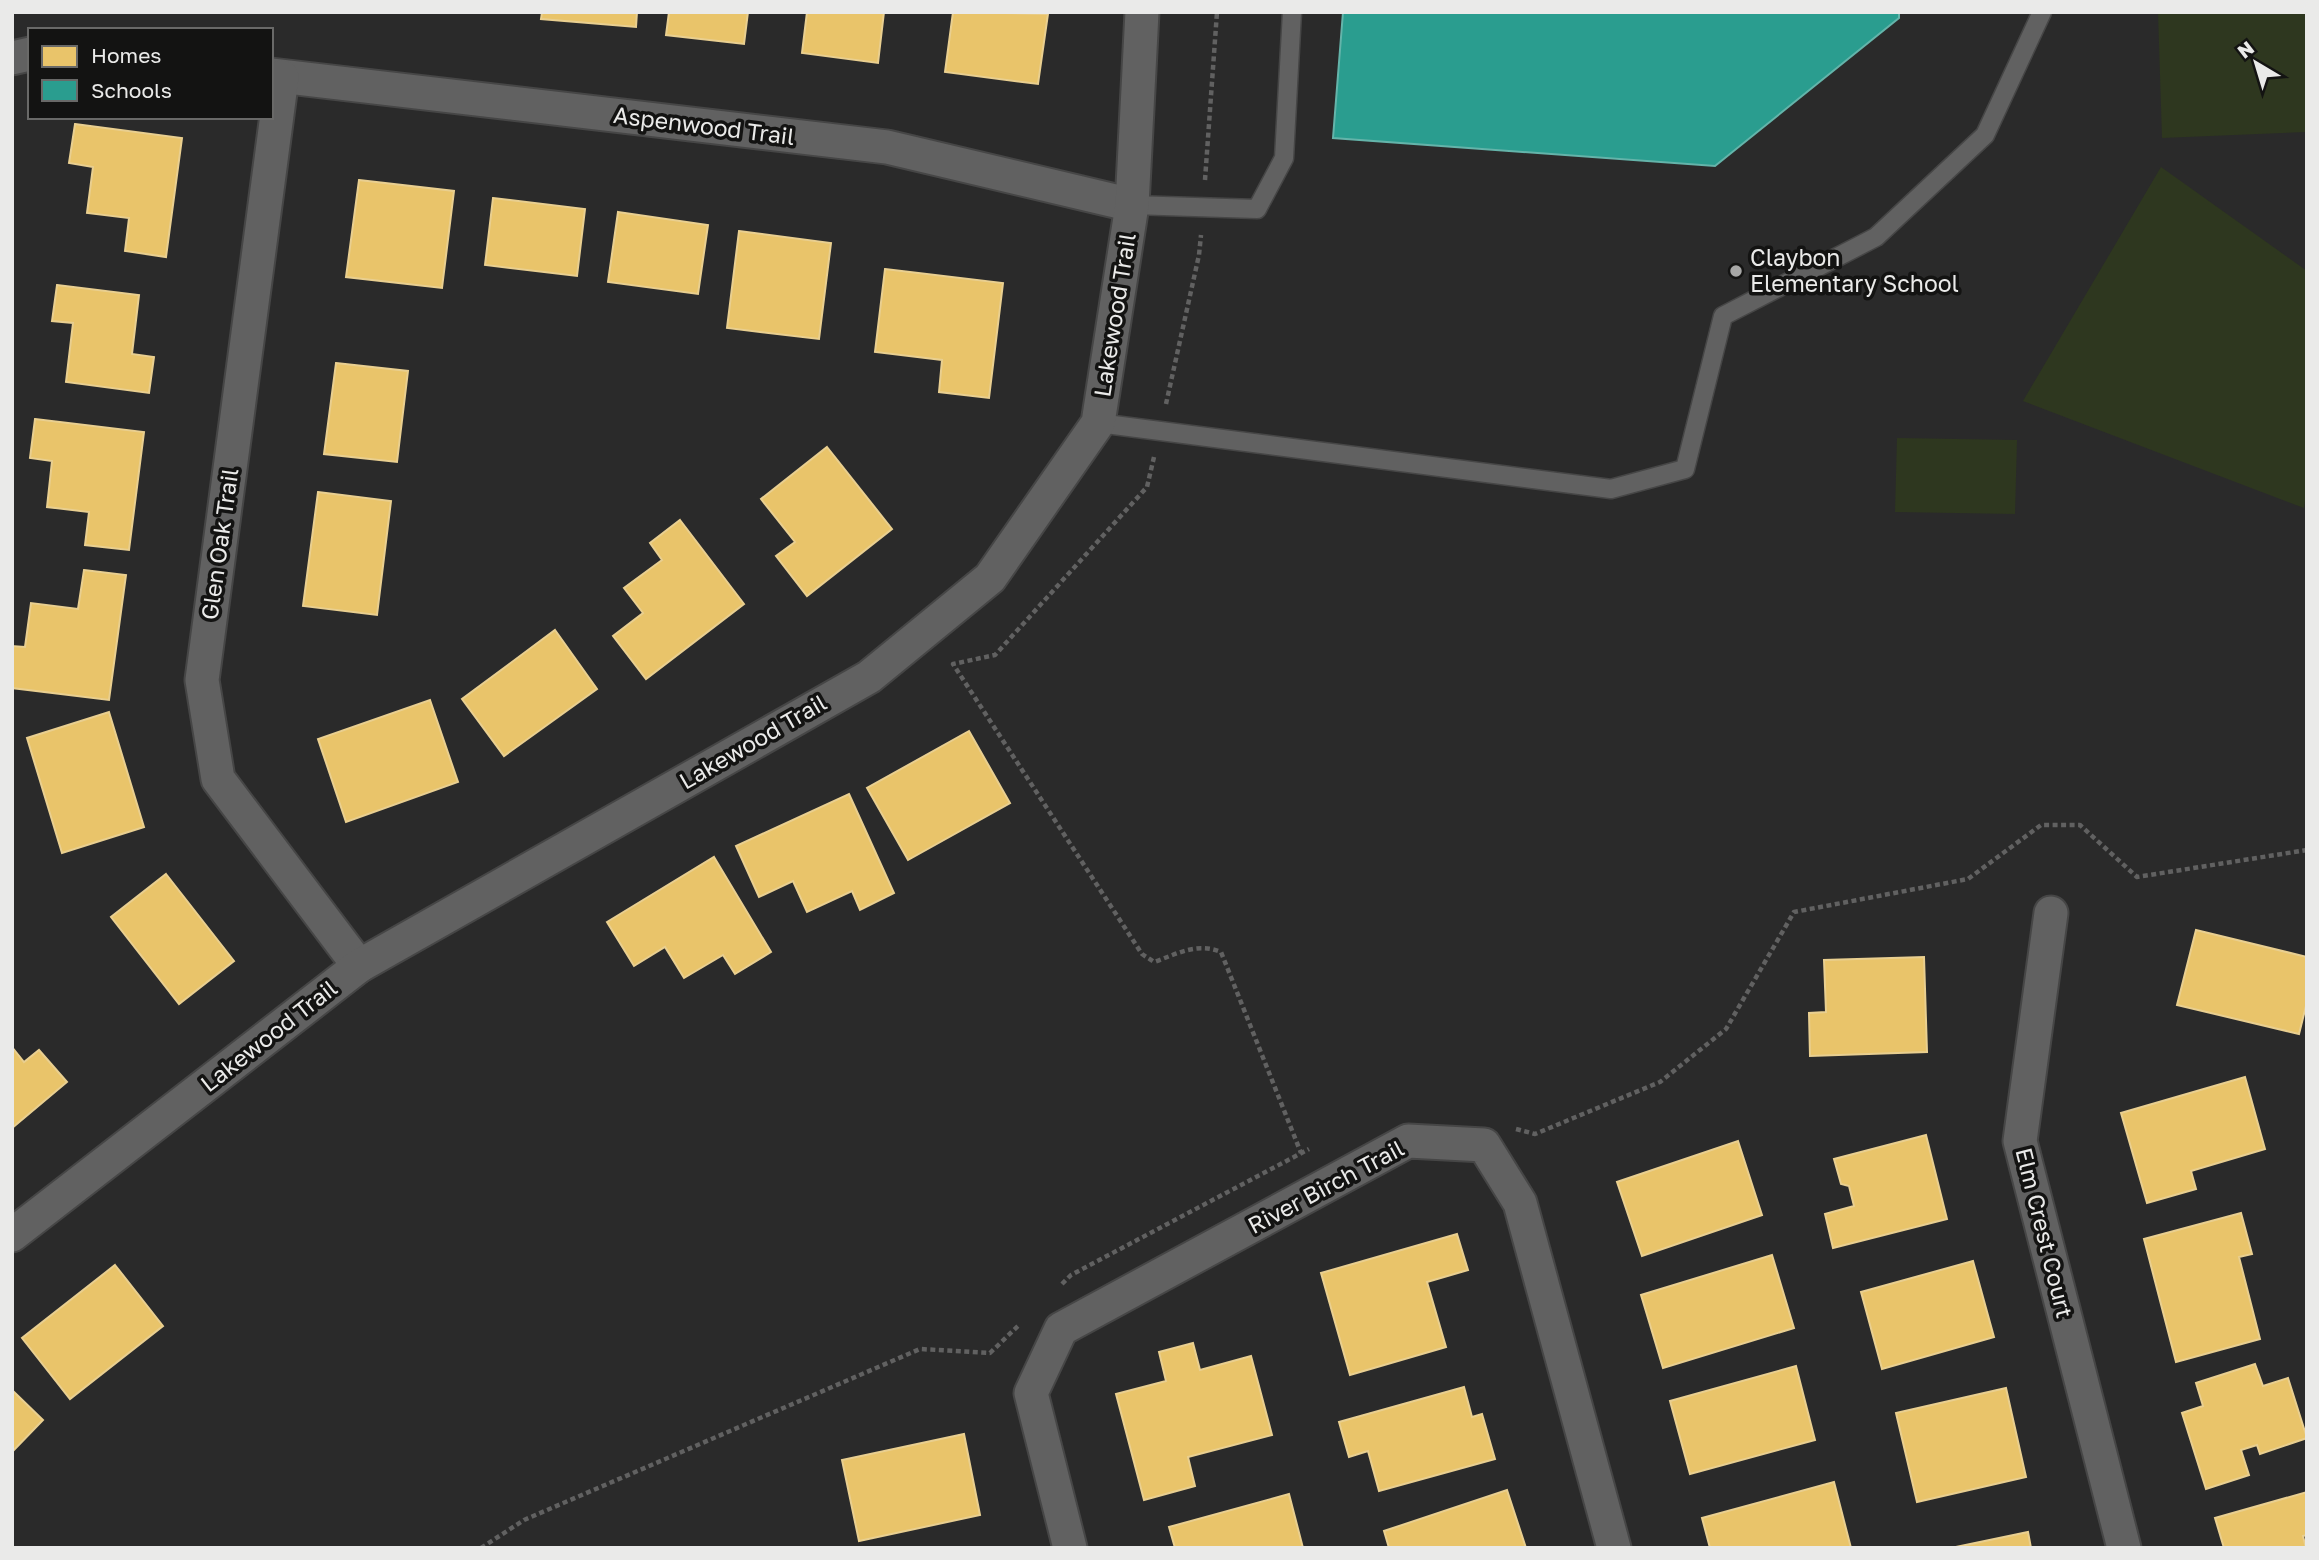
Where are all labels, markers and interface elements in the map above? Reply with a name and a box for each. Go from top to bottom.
legend [28,28,273,119]
north arrow [2221,28,2291,98]
text: N [2232,36,2258,63]
text: Homes [91,42,161,68]
text: Schools [91,77,172,103]
street label: Aspenwood Trail [612,100,796,150]
street label: Lakewood Trail [1087,231,1141,399]
place label: Claybon Elementary School [1750,243,1959,297]
marker: Claybon Elementary School [1728,263,1744,279]
street label: Glen Oak Trail [195,466,244,621]
street label: Lakewood Trail [674,688,831,795]
street label: Lakewood Trail [195,973,342,1097]
street label: River Birch Trail [1243,1133,1408,1239]
street label: Elm Crest Court [2010,1145,2080,1321]

